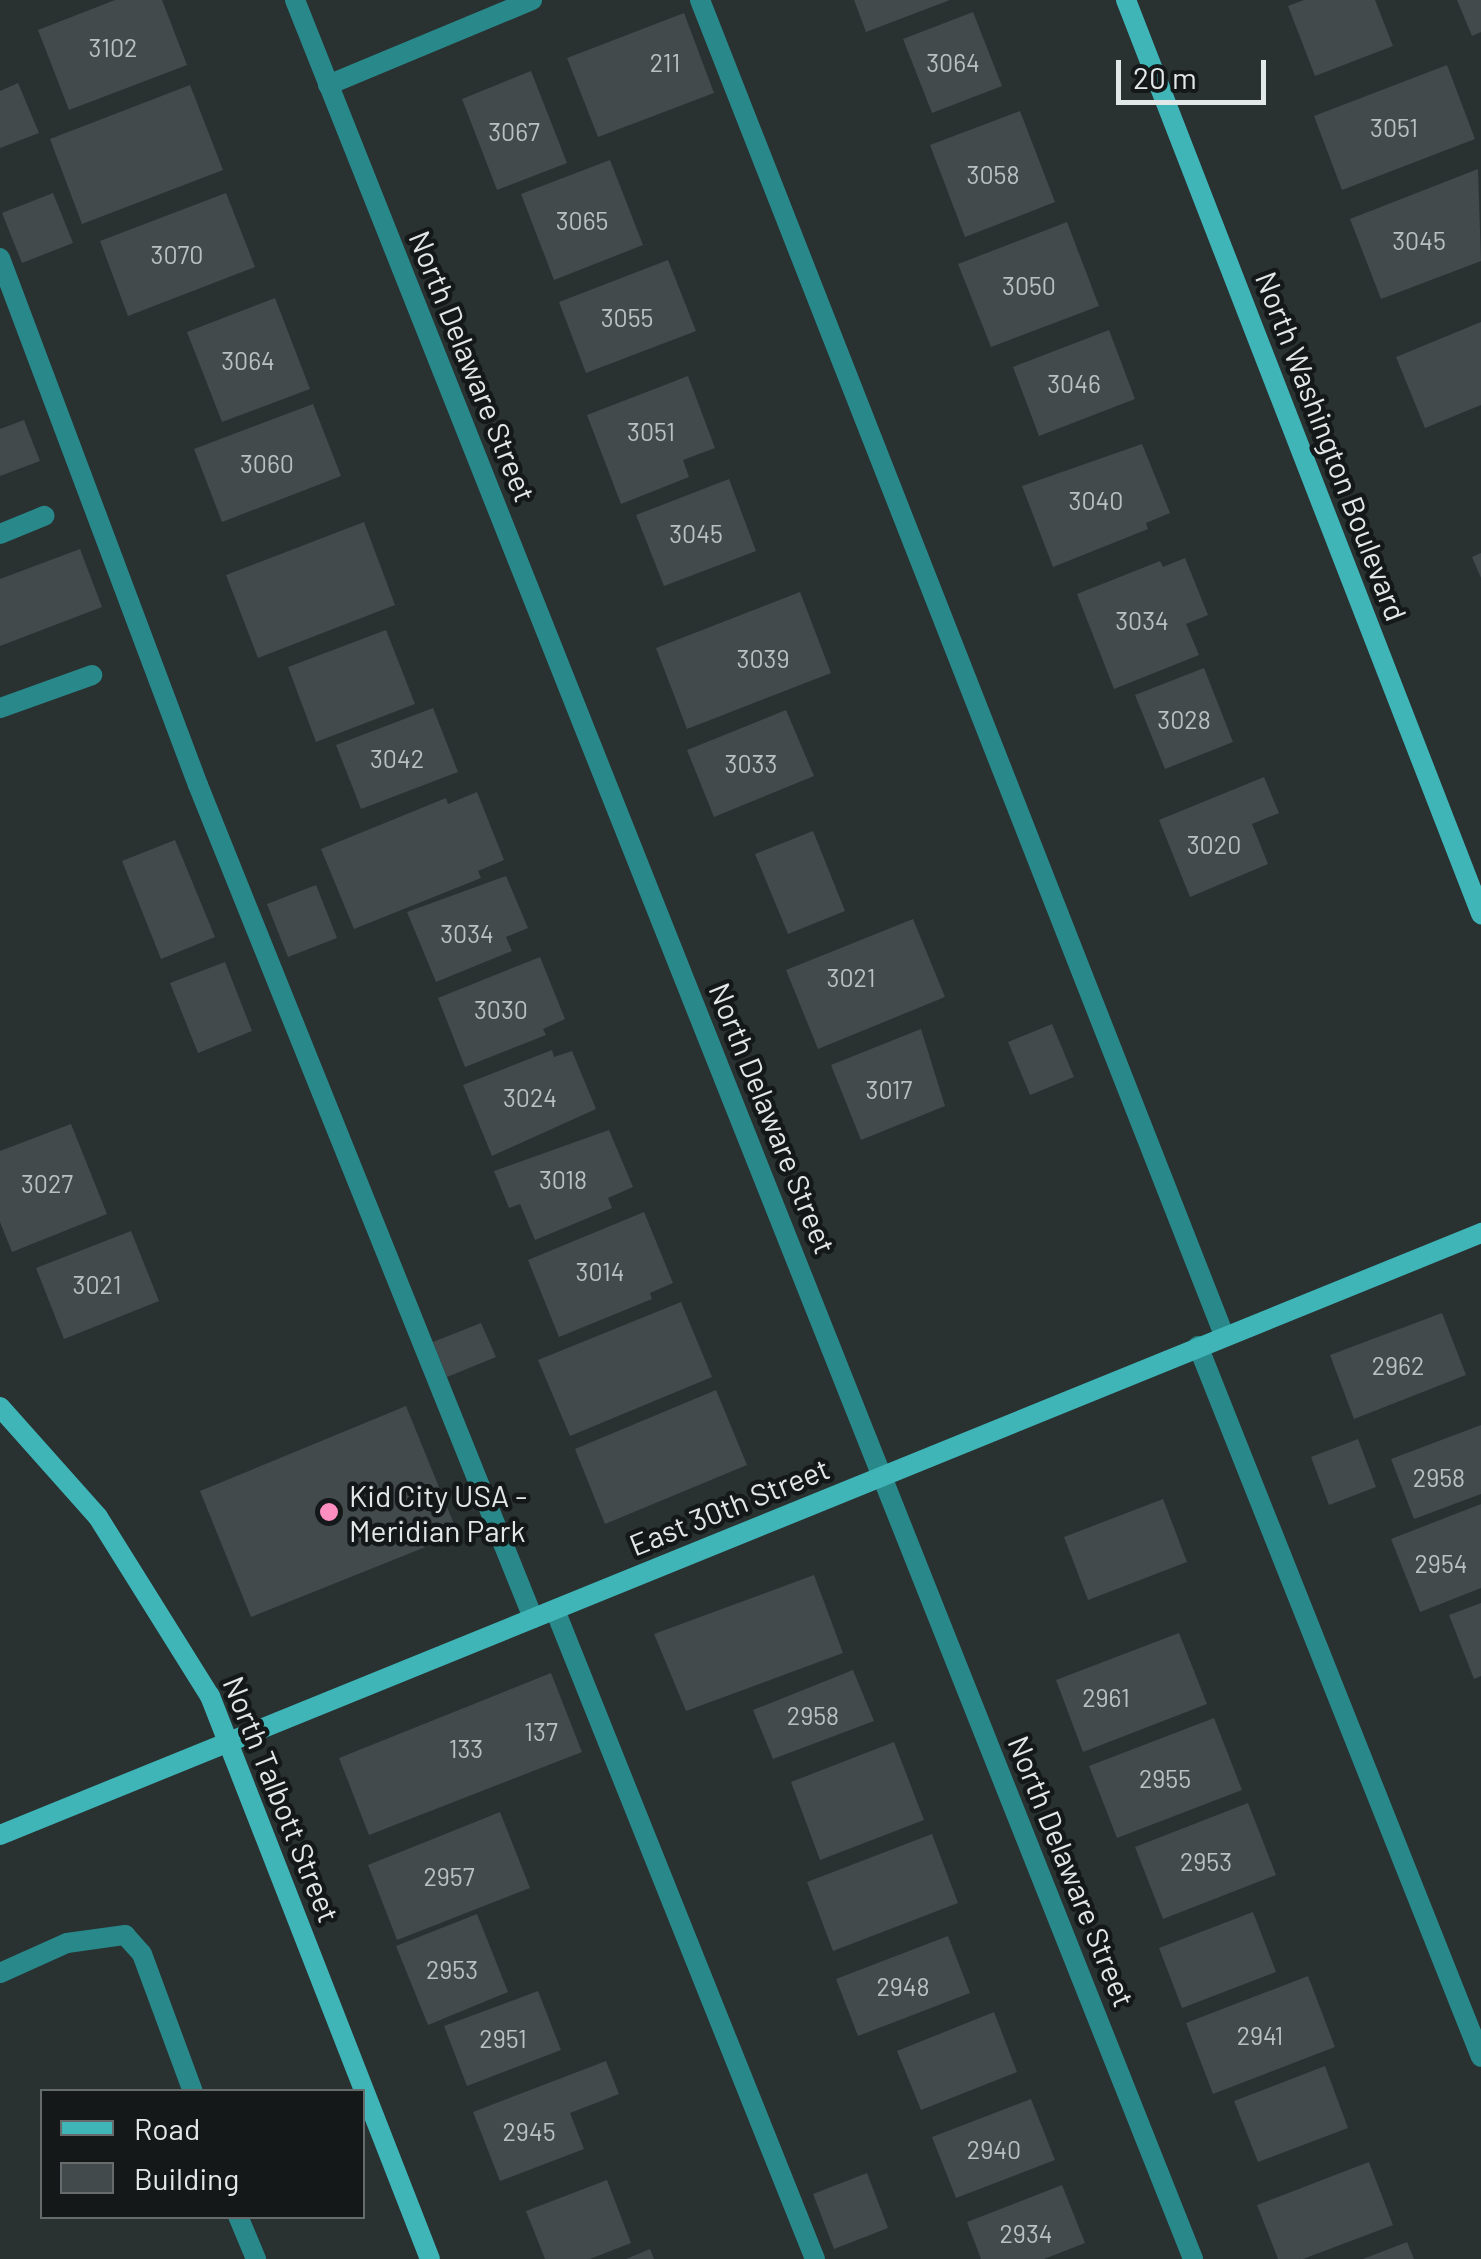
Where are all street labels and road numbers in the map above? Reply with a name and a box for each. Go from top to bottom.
street label: North Delaware Street [402,225,544,507]
street label: North Washington Boulevard [1249,266,1415,626]
street label: North Delaware Street [702,977,844,1259]
street label: East 30th Street [624,1450,834,1562]
street label: North Talbott Street [216,1671,348,1927]
street label: North Delaware Street [1001,1730,1143,2012]

